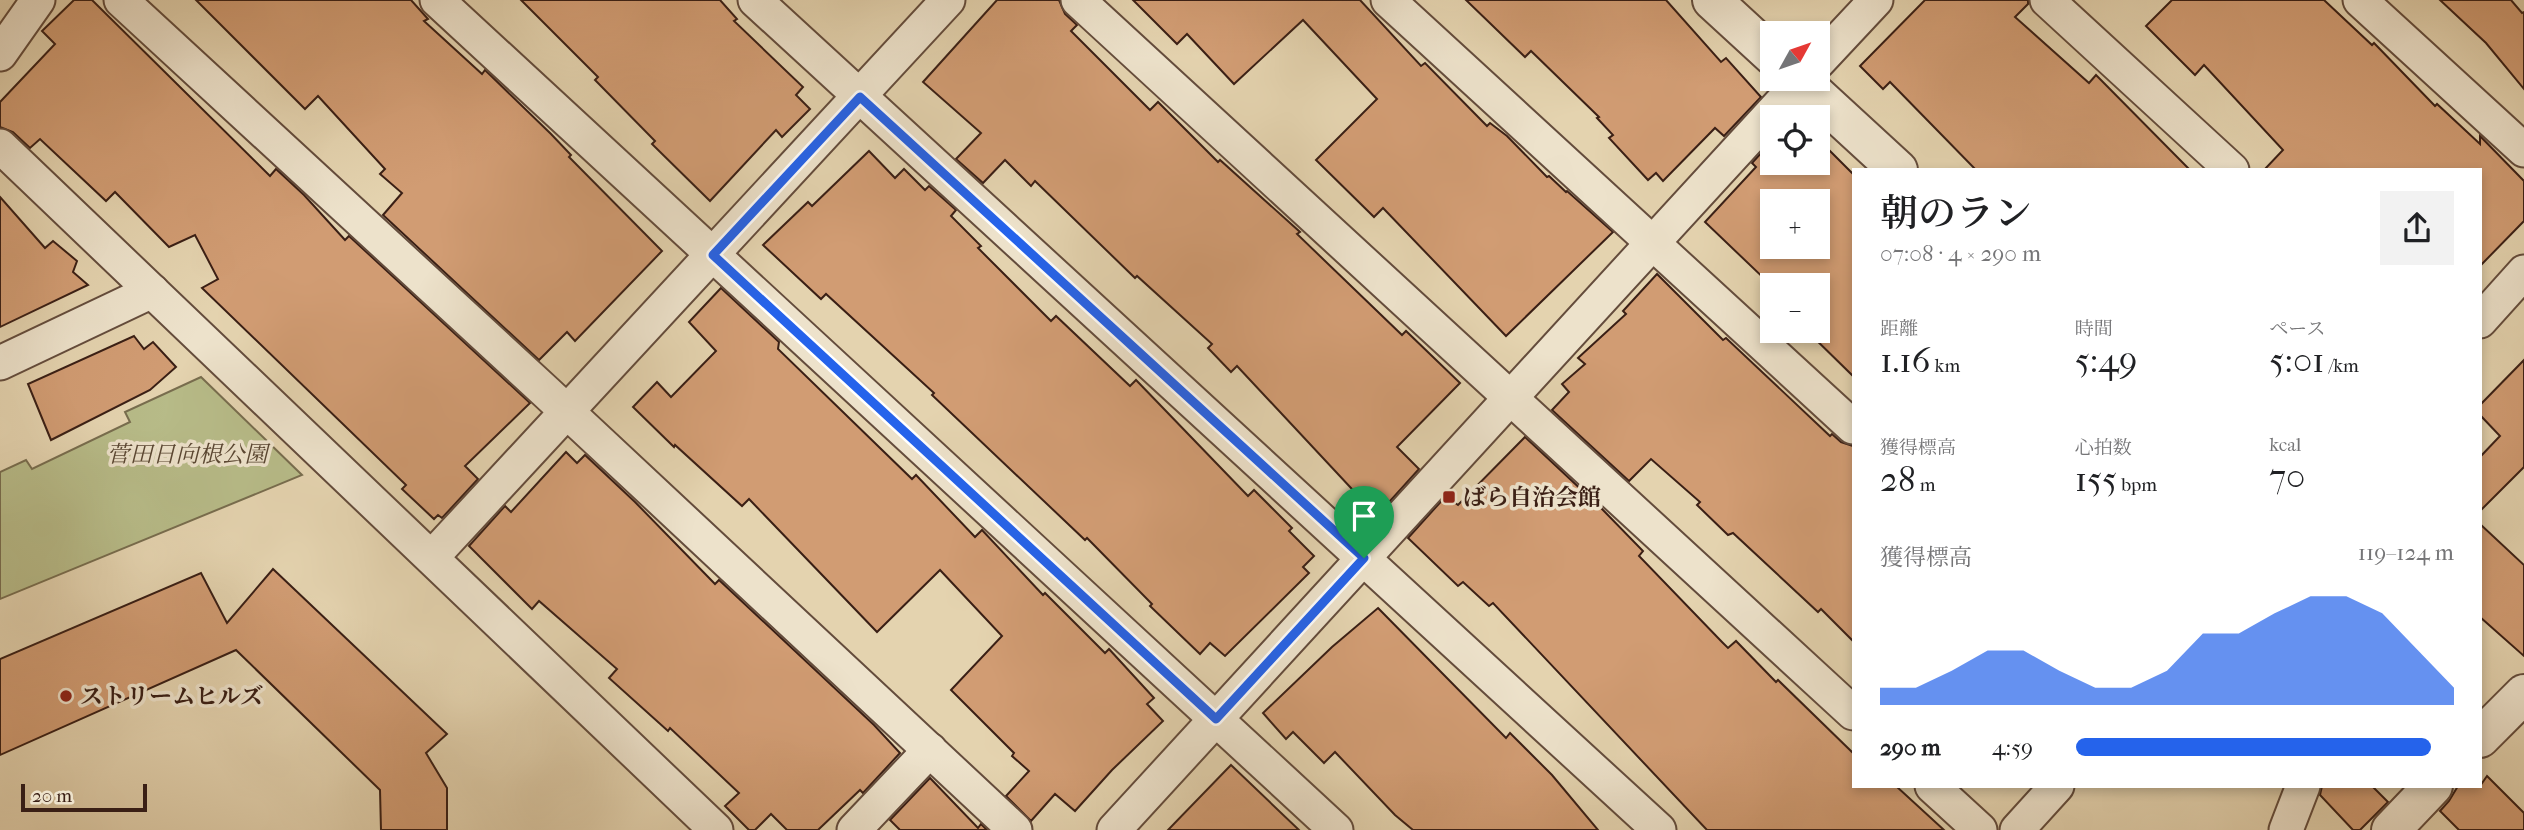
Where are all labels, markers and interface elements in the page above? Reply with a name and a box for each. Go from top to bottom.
north arrow [1760,21,1830,91]
map controls [1760,21,1830,343]
button: locate [1760,105,1830,175]
button: + [1760,189,1830,259]
text: 朝のラン [1880,191,2032,236]
button: share [2380,191,2454,265]
text: 07:08 · 4 × 290 m [1880,240,2041,267]
button: − [1760,273,1830,343]
text: 距離 [1880,318,1918,340]
text: 時間 [2075,318,2113,340]
text: ペース [2269,318,2325,340]
text: 1.16 [1880,340,1931,381]
text: 5:49 [2075,340,2137,381]
text: 5:01 [2269,340,2325,381]
text: km [1931,355,1960,377]
text: /km [2325,355,2359,377]
text: kcal [2269,434,2301,456]
text: 獲得標高 [1880,437,1956,459]
text: 心拍数 [2075,437,2132,459]
park label: 菅田日向根公園 [107,441,272,468]
text: 70 [2269,456,2305,497]
text: 28 [1880,459,1916,500]
text: 155 [2075,459,2117,500]
text: m [1916,474,1935,496]
text: bpm [2117,474,2157,496]
place label: ばら自治会館 [1463,484,1601,511]
pin [1334,486,1394,558]
marker: ばら自治会館 [1441,489,1457,505]
icon: arrive [1345,497,1383,535]
text: 119–124 m [2358,539,2454,566]
text: 獲得標高 [1880,544,1972,571]
place label: ストリームヒルズ [80,683,263,710]
marker: ストリームヒルズ [58,688,74,704]
text: 290 m [1880,734,1941,761]
text: 4:59 [1992,734,2033,761]
scale bar [21,781,147,813]
text: 20 m [32,785,72,807]

